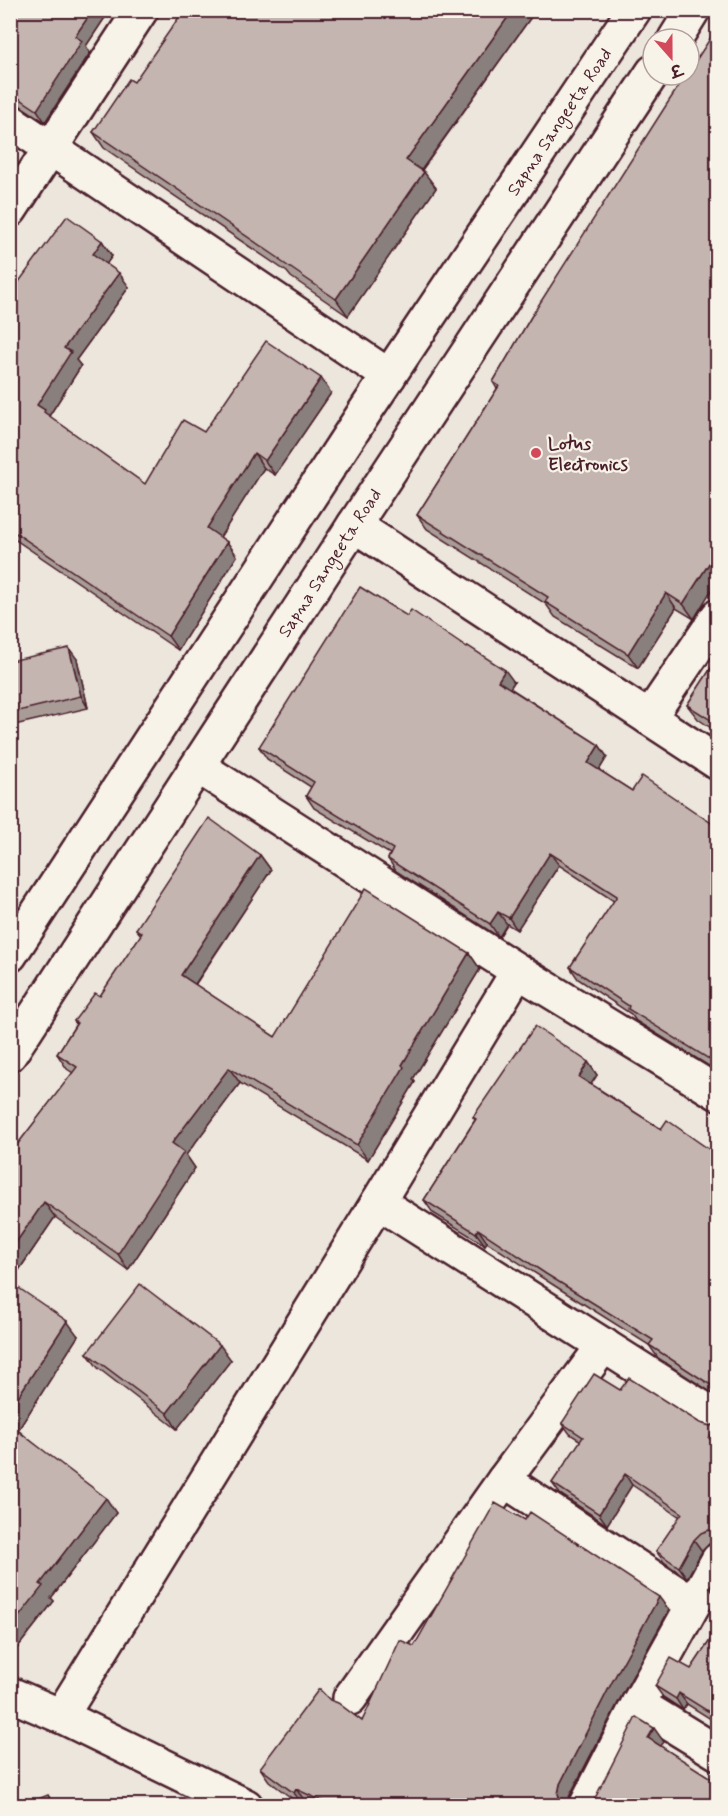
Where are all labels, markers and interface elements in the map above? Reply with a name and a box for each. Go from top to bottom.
north arrow [641,27,701,87]
street label: Sapna Sangeeta Road [502,44,618,201]
text: उ [666,57,686,82]
place label: Lotus Electronics [548,432,628,477]
marker: Lotus Electronics [529,446,543,460]
street label: Sapna Sangeeta Road [273,484,388,642]

